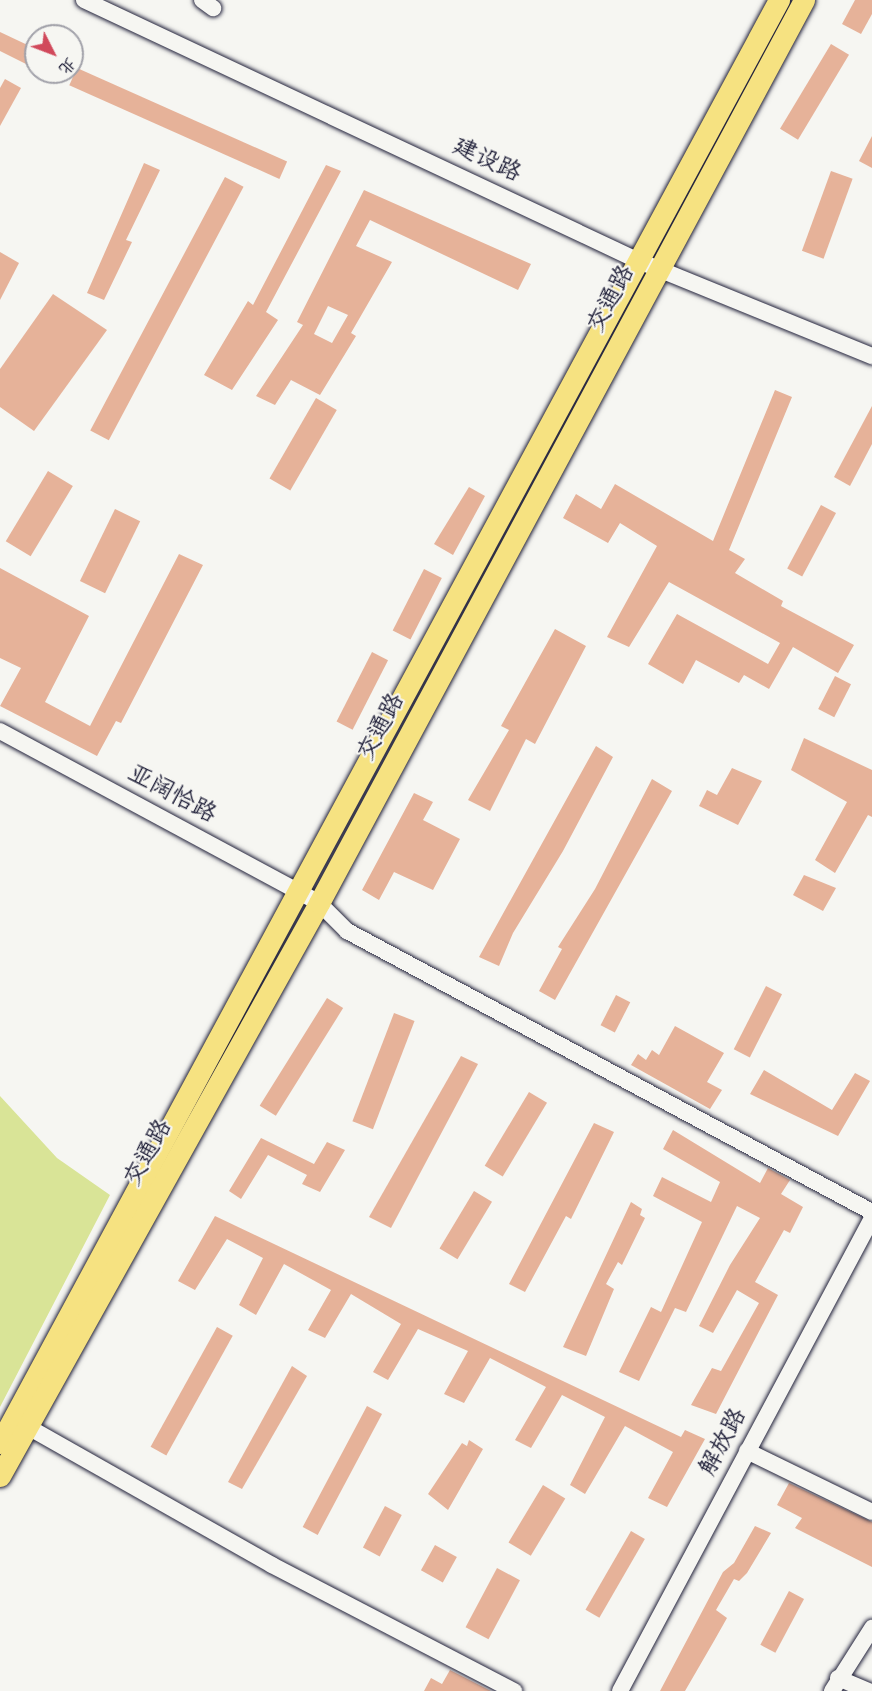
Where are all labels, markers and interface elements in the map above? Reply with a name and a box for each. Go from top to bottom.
north arrow [24,24,84,84]
text: 北 [52,51,80,79]
street label: 建设路 [447,134,525,190]
street label: 交通路 [583,261,643,339]
street label: 交通路 [353,689,413,767]
street label: 亚阔恰路 [122,761,220,831]
street label: 交通路 [120,1116,180,1192]
street label: 解放路 [695,1404,755,1482]

